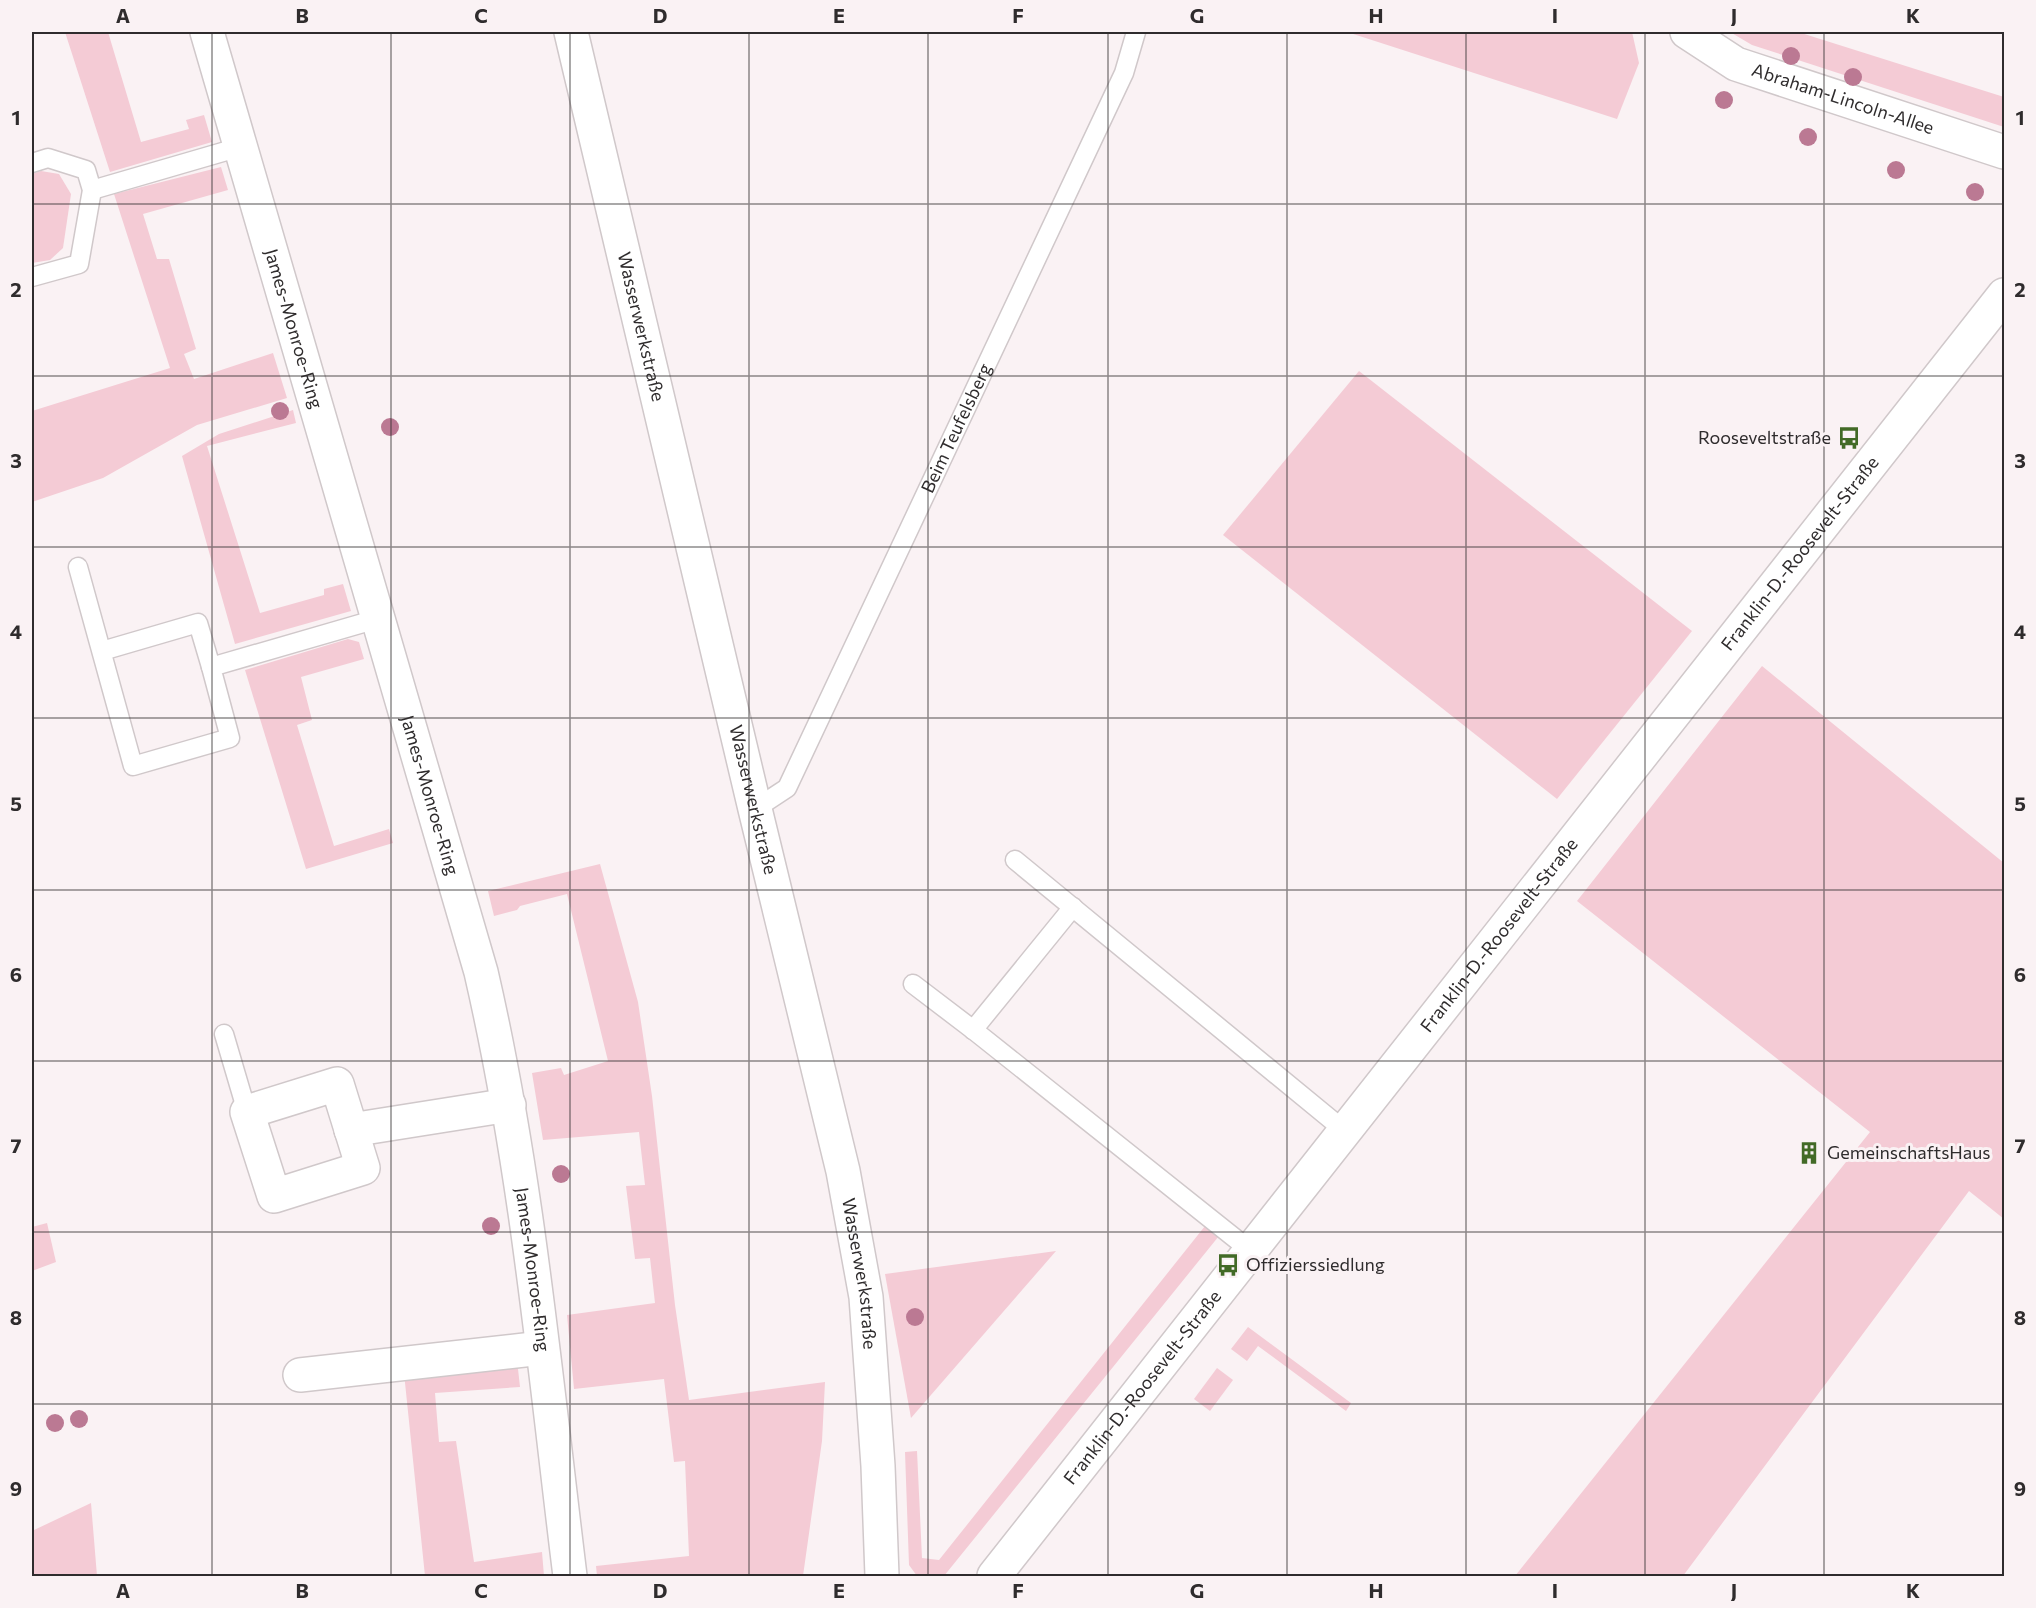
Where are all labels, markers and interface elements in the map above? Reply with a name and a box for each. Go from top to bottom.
text: A [116,3,130,27]
text: B [295,3,309,27]
text: C [474,3,488,27]
text: D [653,3,667,27]
text: E [833,3,845,27]
text: F [1012,3,1024,27]
text: G [1190,3,1204,27]
text: H [1369,3,1384,27]
text: I [1552,3,1558,27]
text: J [1731,3,1737,27]
text: K [1906,3,1920,27]
street label: Abraham-Lincoln-Allee [1749,58,1937,138]
text: 1 [11,105,21,129]
text: 1 [2015,105,2025,129]
street label: James-Monroe-Ring [261,246,328,411]
street label: Wasserwerkstraße [613,250,670,404]
text: 2 [10,277,22,301]
text: 2 [2014,277,2026,301]
street label: Beim Teufelsberg [916,359,996,496]
bus stop icon: Rooseveltstraße [1836,425,1862,451]
place label: Rooseveltstraße [1698,426,1831,448]
text: 3 [10,448,22,472]
text: 3 [2014,448,2026,472]
street label: Franklin-D.-Roosevelt-Straße [1716,451,1883,655]
text: 4 [10,619,22,643]
text: 4 [2014,619,2026,643]
street label: James-Monroe-Ring [397,712,464,878]
street label: Wasserwerkstraße [725,723,782,876]
text: 5 [10,791,22,815]
text: 5 [2014,791,2026,815]
street label: Franklin-D.-Roosevelt-Straße [1415,833,1582,1036]
text: 6 [10,962,22,986]
text: 6 [2014,962,2026,986]
text: 7 [11,1133,22,1157]
text: 7 [2015,1133,2026,1157]
building icon: GemeinschaftsHaus [1796,1140,1822,1166]
place label: GemeinschaftsHaus [1827,1141,1990,1163]
street label: James-Monroe-Ring [511,1186,555,1353]
street label: Wasserwerkstraße [838,1196,882,1350]
bus stop icon: Offizierssiedlung [1215,1252,1241,1278]
place label: Offizierssiedlung [1246,1253,1385,1275]
street label: Franklin-D.-Roosevelt-Straße [1058,1285,1225,1488]
text: 8 [10,1305,22,1329]
text: 8 [2014,1305,2026,1329]
text: 9 [10,1476,22,1500]
text: 9 [2014,1476,2026,1500]
text: A [116,1578,130,1602]
text: B [295,1578,309,1602]
text: C [474,1578,488,1602]
text: D [653,1578,667,1602]
text: E [833,1578,845,1602]
text: F [1012,1578,1024,1602]
text: G [1190,1578,1204,1602]
text: H [1369,1578,1384,1602]
text: I [1552,1578,1558,1602]
text: J [1731,1578,1737,1602]
text: K [1906,1578,1920,1602]

